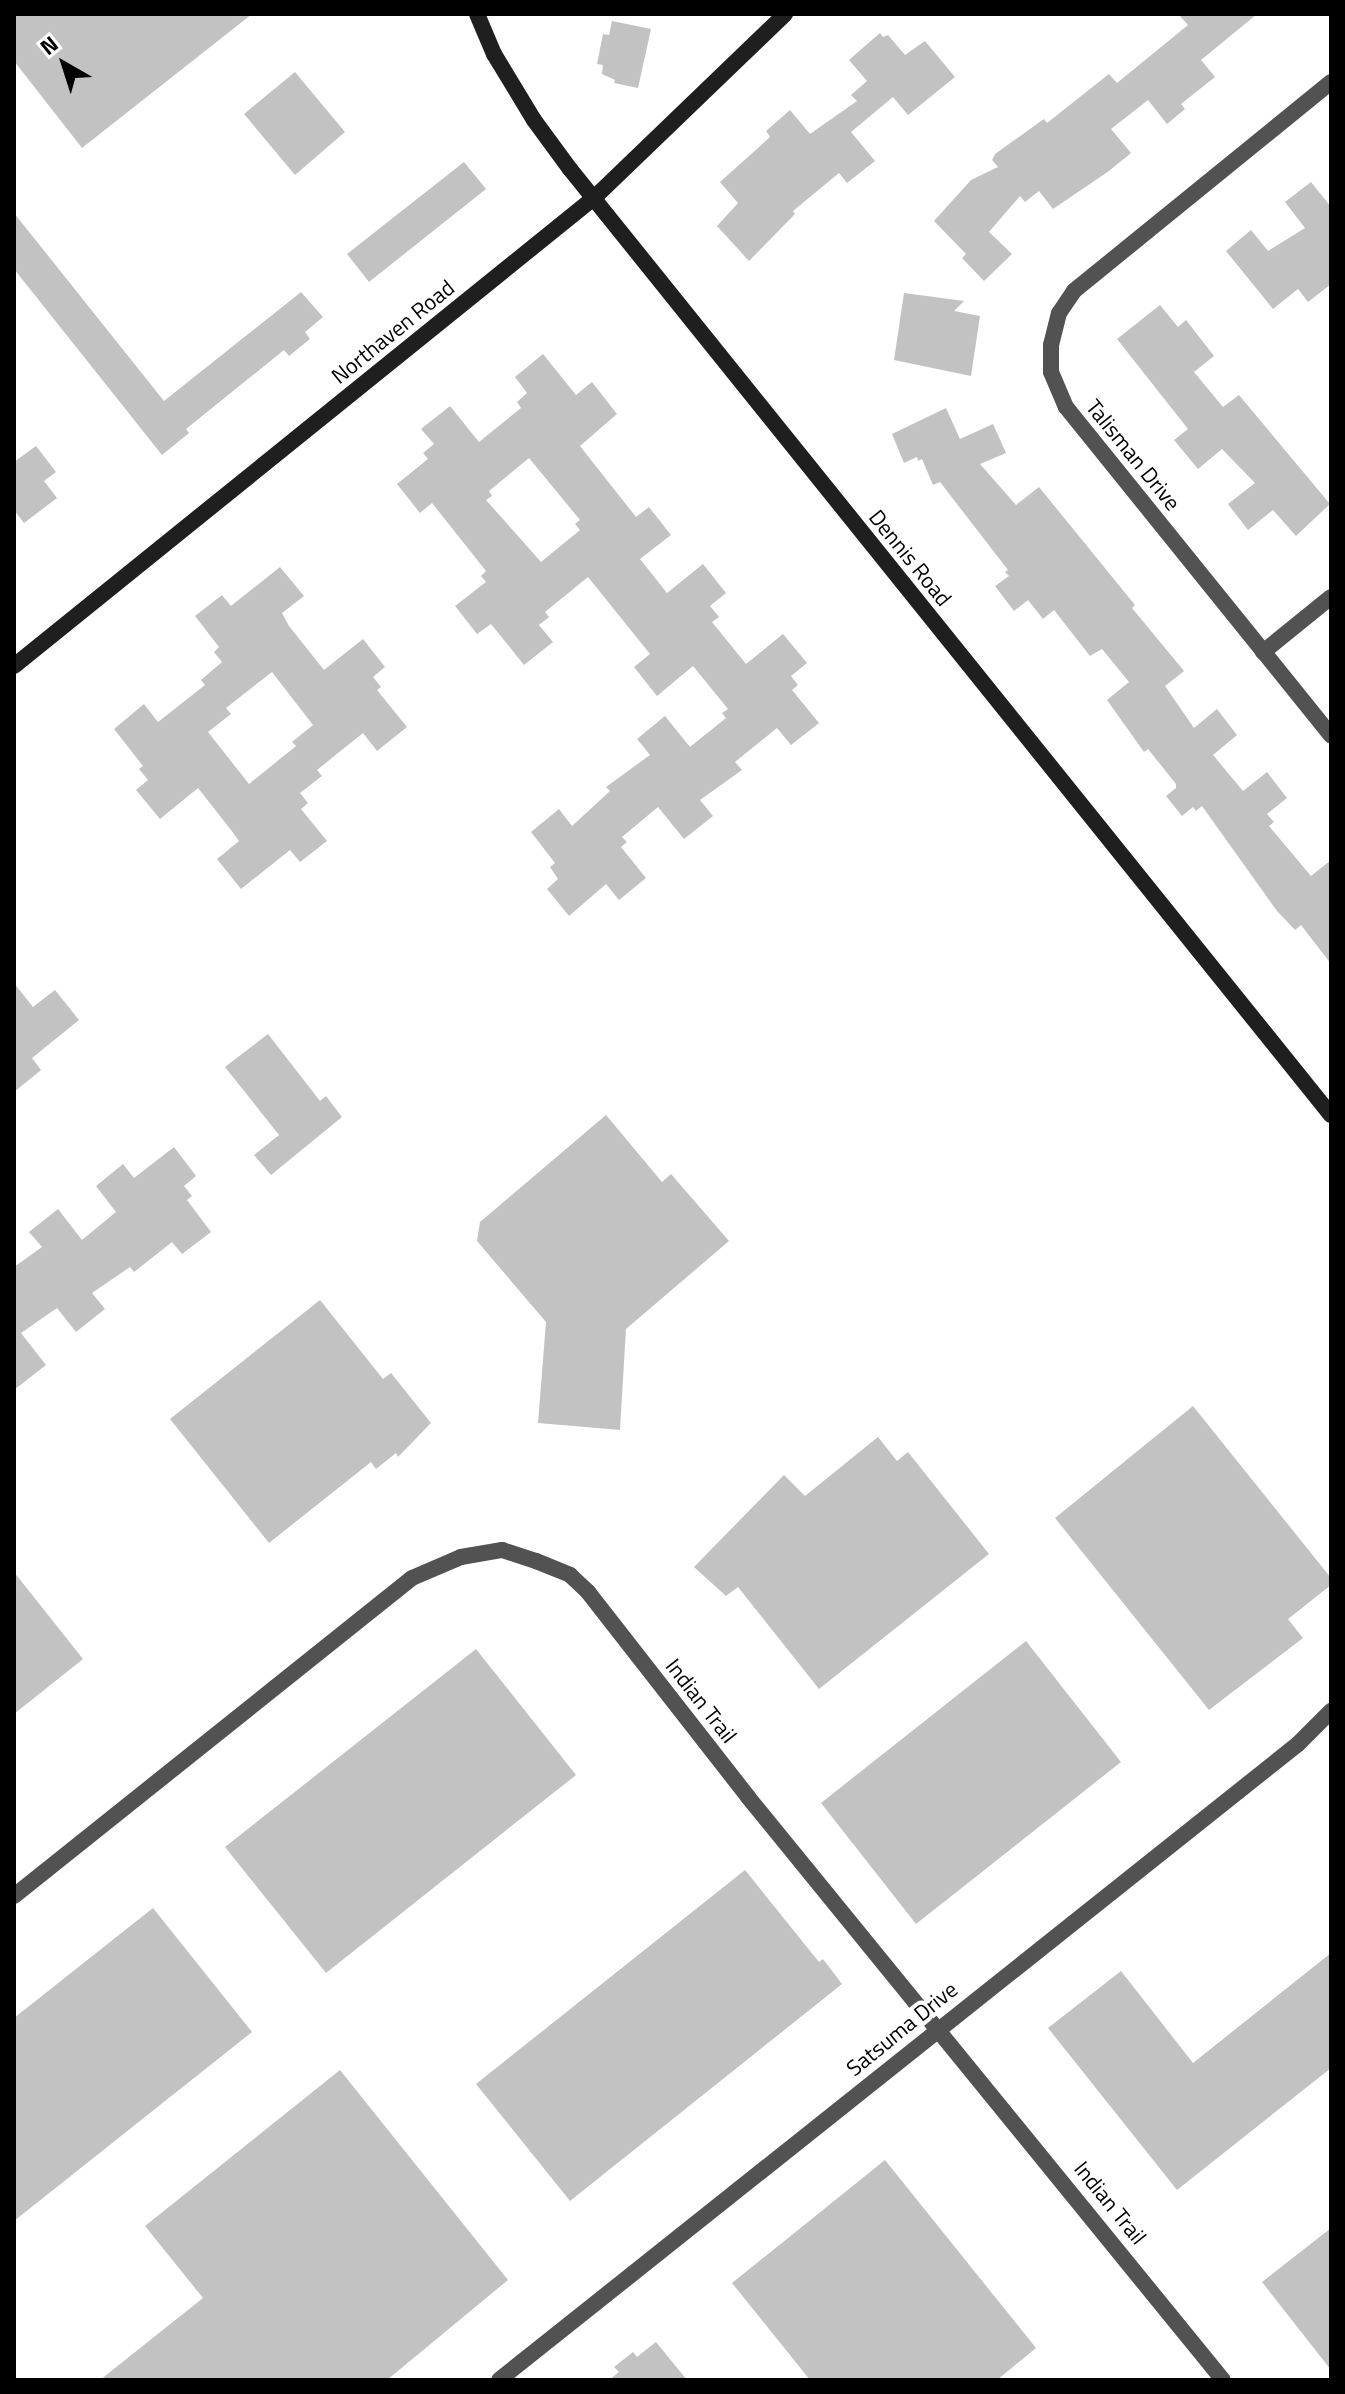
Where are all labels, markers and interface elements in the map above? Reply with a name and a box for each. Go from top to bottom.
north arrow [24,24,104,104]
text: N [32,27,66,63]
street label: Northaven Road [326,274,460,390]
street label: Talisman Drive [1080,394,1186,516]
street label: Dennis Road [863,504,957,612]
street label: Indian Trail [660,1654,742,1748]
street label: Satsuma Drive [841,1976,963,2082]
street label: Indian Trail [1068,2156,1152,2250]

